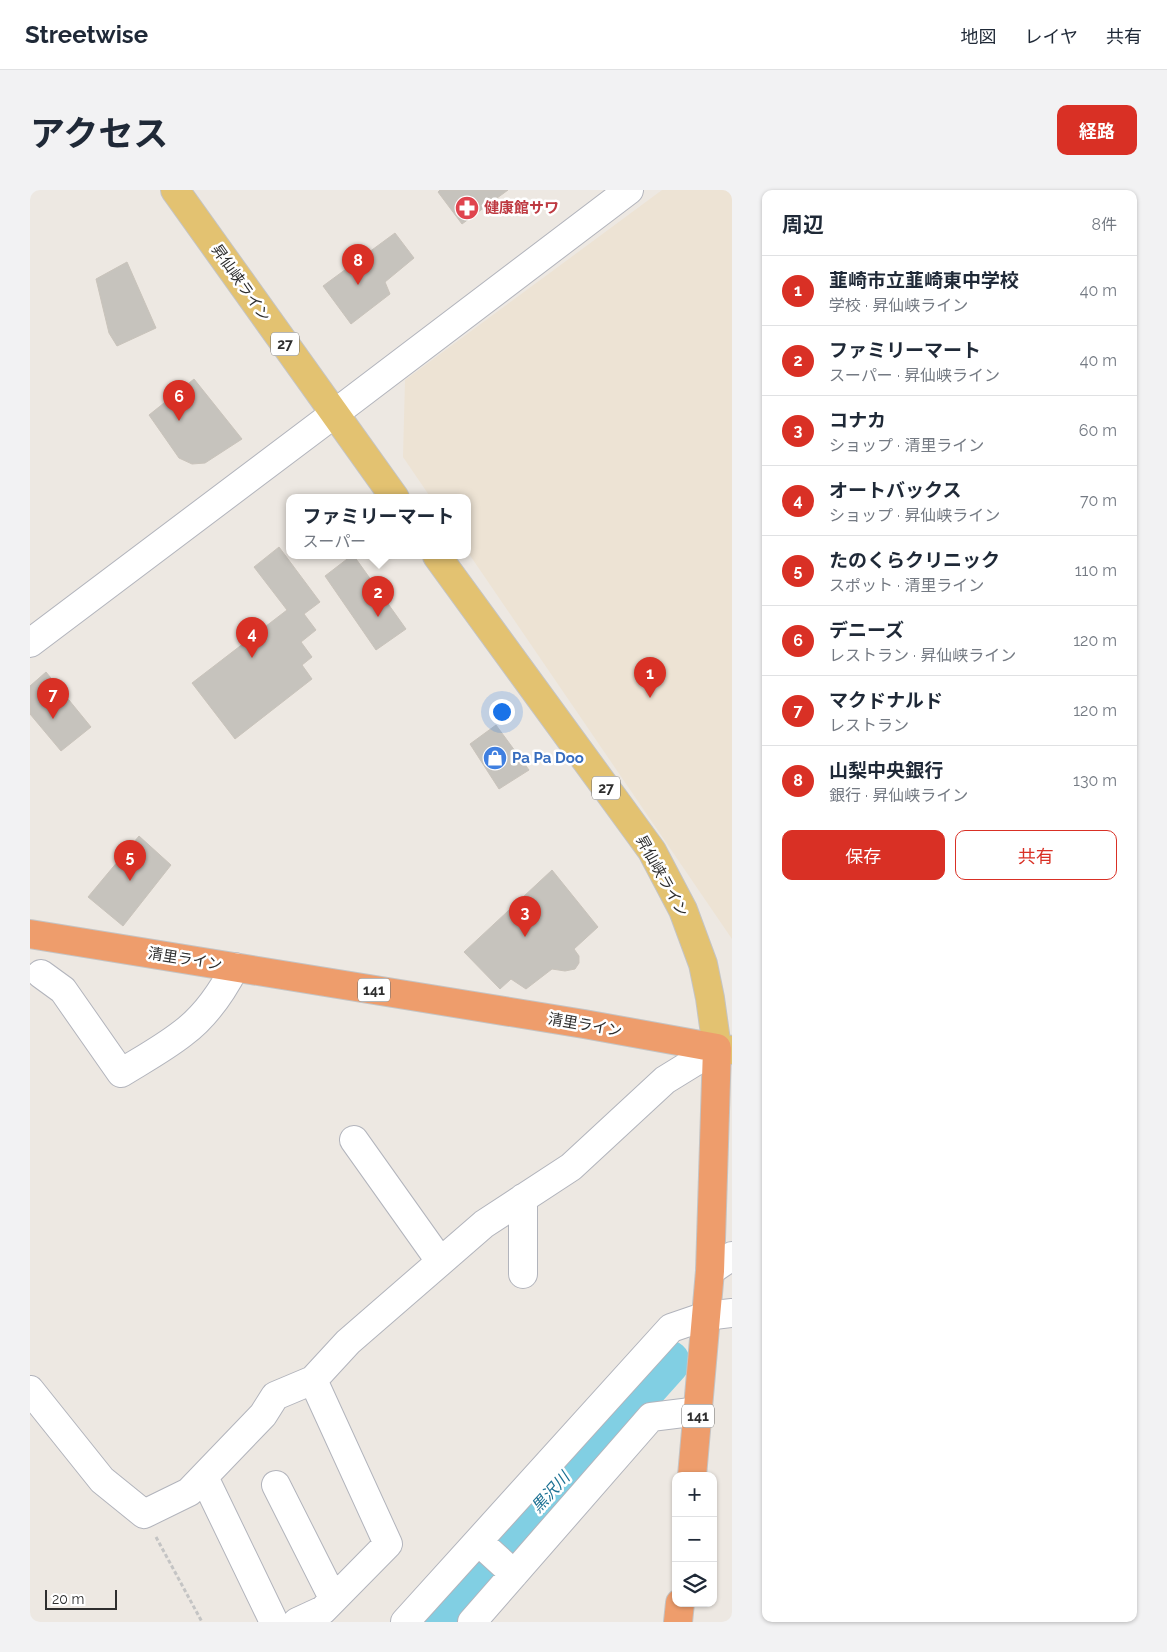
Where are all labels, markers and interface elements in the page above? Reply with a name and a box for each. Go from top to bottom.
text: Streetwise [25,20,148,49]
text: 地図 [961,26,997,47]
text: レイヤ [1025,26,1078,47]
text: 共有 [1106,26,1142,47]
button: 経路 [1057,105,1137,155]
text: アクセス [30,113,168,154]
pharmacy icon: 健康館サワ [454,195,480,221]
place label: 健康館サワ [484,199,559,217]
text: 周辺 [782,212,824,237]
text: 8件 [1092,215,1117,234]
street label: 昇仙峡ライン [208,241,274,325]
pin: 8 [342,244,374,285]
text: 韮崎市立韮崎東中学校 [829,269,1019,291]
text: 1 [794,281,802,300]
text: 40 m [1080,281,1117,300]
text: 学校 · 昇仙峡ライン [829,296,968,315]
road number: 27 [271,332,299,356]
text: ファミリーマート [829,339,981,361]
text: 2 [793,351,803,370]
text: 40 m [1080,351,1117,370]
text: スーパー · 昇仙峡ライン [829,366,1000,385]
pin: 6 [163,380,195,421]
text: コナカ [829,409,886,431]
text: 3 [794,421,802,440]
text: 60 m [1079,421,1117,440]
text: ショップ · 清里ライン [829,436,984,455]
text: オートバックス [829,479,961,501]
text: 4 [793,491,803,510]
text: 70 m [1080,491,1117,510]
popup [286,494,471,559]
text: ファミリーマート [302,505,455,527]
text: ショップ · 昇仙峡ライン [829,506,1000,525]
text: スーパー [302,532,366,551]
text: たのくらクリニック [829,549,1000,571]
text: 5 [794,561,802,580]
text: 110 m [1075,561,1117,580]
pin: 2 [362,576,394,617]
text: スポット · 清里ライン [829,576,984,595]
pin: 4 [236,617,268,658]
text: デニーズ [829,619,904,641]
text: 6 [793,631,803,650]
text: 120 m [1073,631,1117,650]
text: レストラン · 昇仙峡ライン [829,646,1016,665]
pin: 1 [634,657,666,698]
pin: 7 [37,678,69,719]
text: マクドナルド [829,689,943,711]
your location [489,699,515,725]
text: 7 [794,701,802,720]
text: 120 m [1073,701,1117,720]
text: レストラン [829,716,909,735]
shop icon: Pa Pa Doo [482,745,508,771]
place label: Pa Pa Doo [512,749,584,767]
text: 山梨中央銀行 [829,759,943,781]
text: 8 [793,771,803,790]
text: 130 m [1073,771,1117,790]
road number: 27 [592,776,620,800]
text: 銀行 · 昇仙峡ライン [829,786,968,805]
button: 保存 [782,830,945,880]
button: 共有 [955,830,1117,880]
street label: 昇仙峡ライン [632,832,692,920]
pin: 5 [114,840,146,881]
pin: 3 [509,896,541,937]
street label: 清里ライン [147,944,223,974]
road number: 141 [358,978,390,1002]
street label: 清里ライン [546,1010,624,1040]
road number: 141 [682,1404,714,1428]
water label: 黒沢川 [527,1467,575,1517]
map controls [672,1472,717,1607]
button: + [672,1472,717,1517]
button: − [672,1517,717,1562]
button: layers [672,1562,717,1607]
scale bar [45,1587,118,1610]
text: 20 m [52,1591,84,1607]

